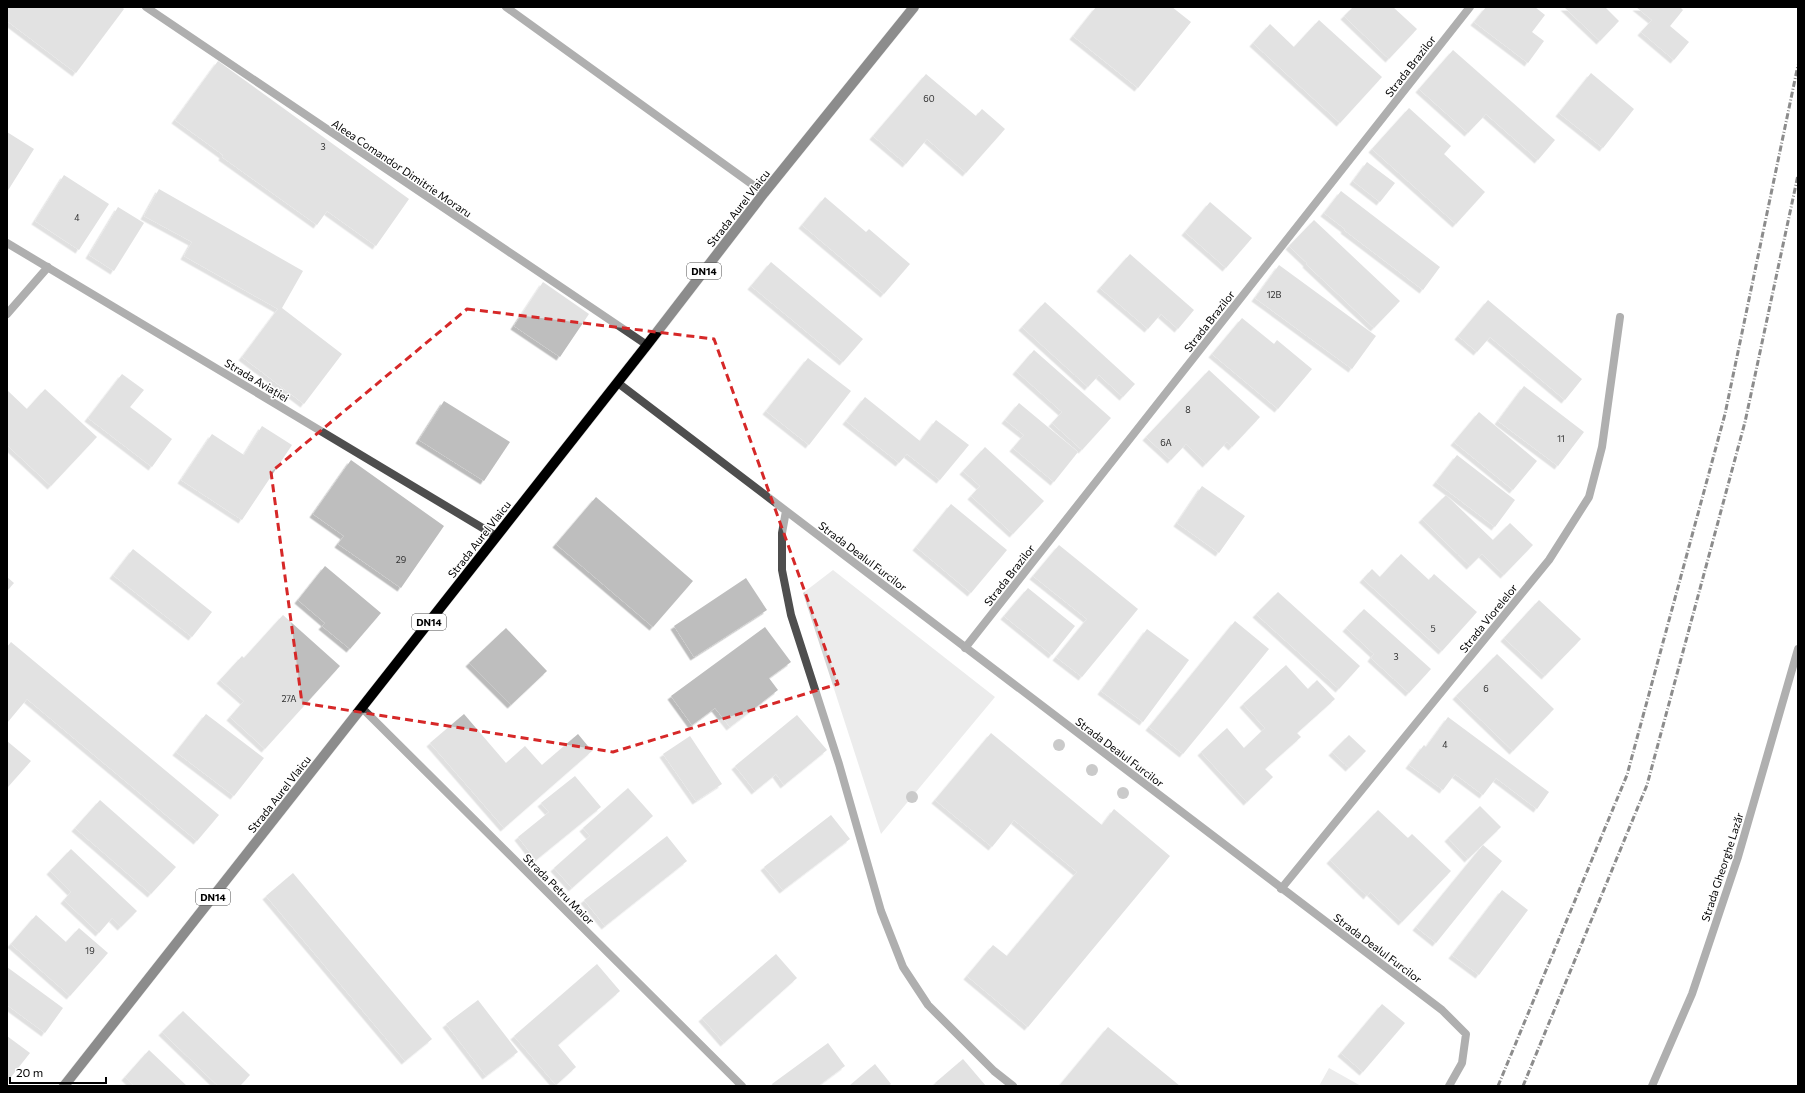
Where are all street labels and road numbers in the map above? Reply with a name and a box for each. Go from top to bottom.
street label: Strada Brazilor [1382,32,1438,99]
street label: Aleea Comandor Dimitrie Moraru [330,116,474,220]
street label: Strada Aurel Vlaicu [704,167,772,249]
road number: DN14 [687,263,721,279]
street label: Strada Brazilor [1181,287,1237,354]
street label: Strada Aviației [222,356,292,405]
street label: Strada Aurel Vlaicu [445,498,513,580]
street label: Strada Dealul Furcilor [816,519,910,594]
street label: Strada Brazilor [981,541,1037,608]
street label: Strada Viorelelor [1456,581,1520,655]
road number: DN14 [412,614,446,630]
street label: Strada Dealul Furcilor [1073,715,1167,790]
street label: Strada Aurel Vlaicu [245,753,313,835]
street label: Strada Gheorghe Lazăr [1698,810,1746,923]
street label: Strada Petru Maior [521,851,597,927]
road number: DN14 [196,889,230,905]
street label: Strada Dealul Furcilor [1331,911,1425,986]

